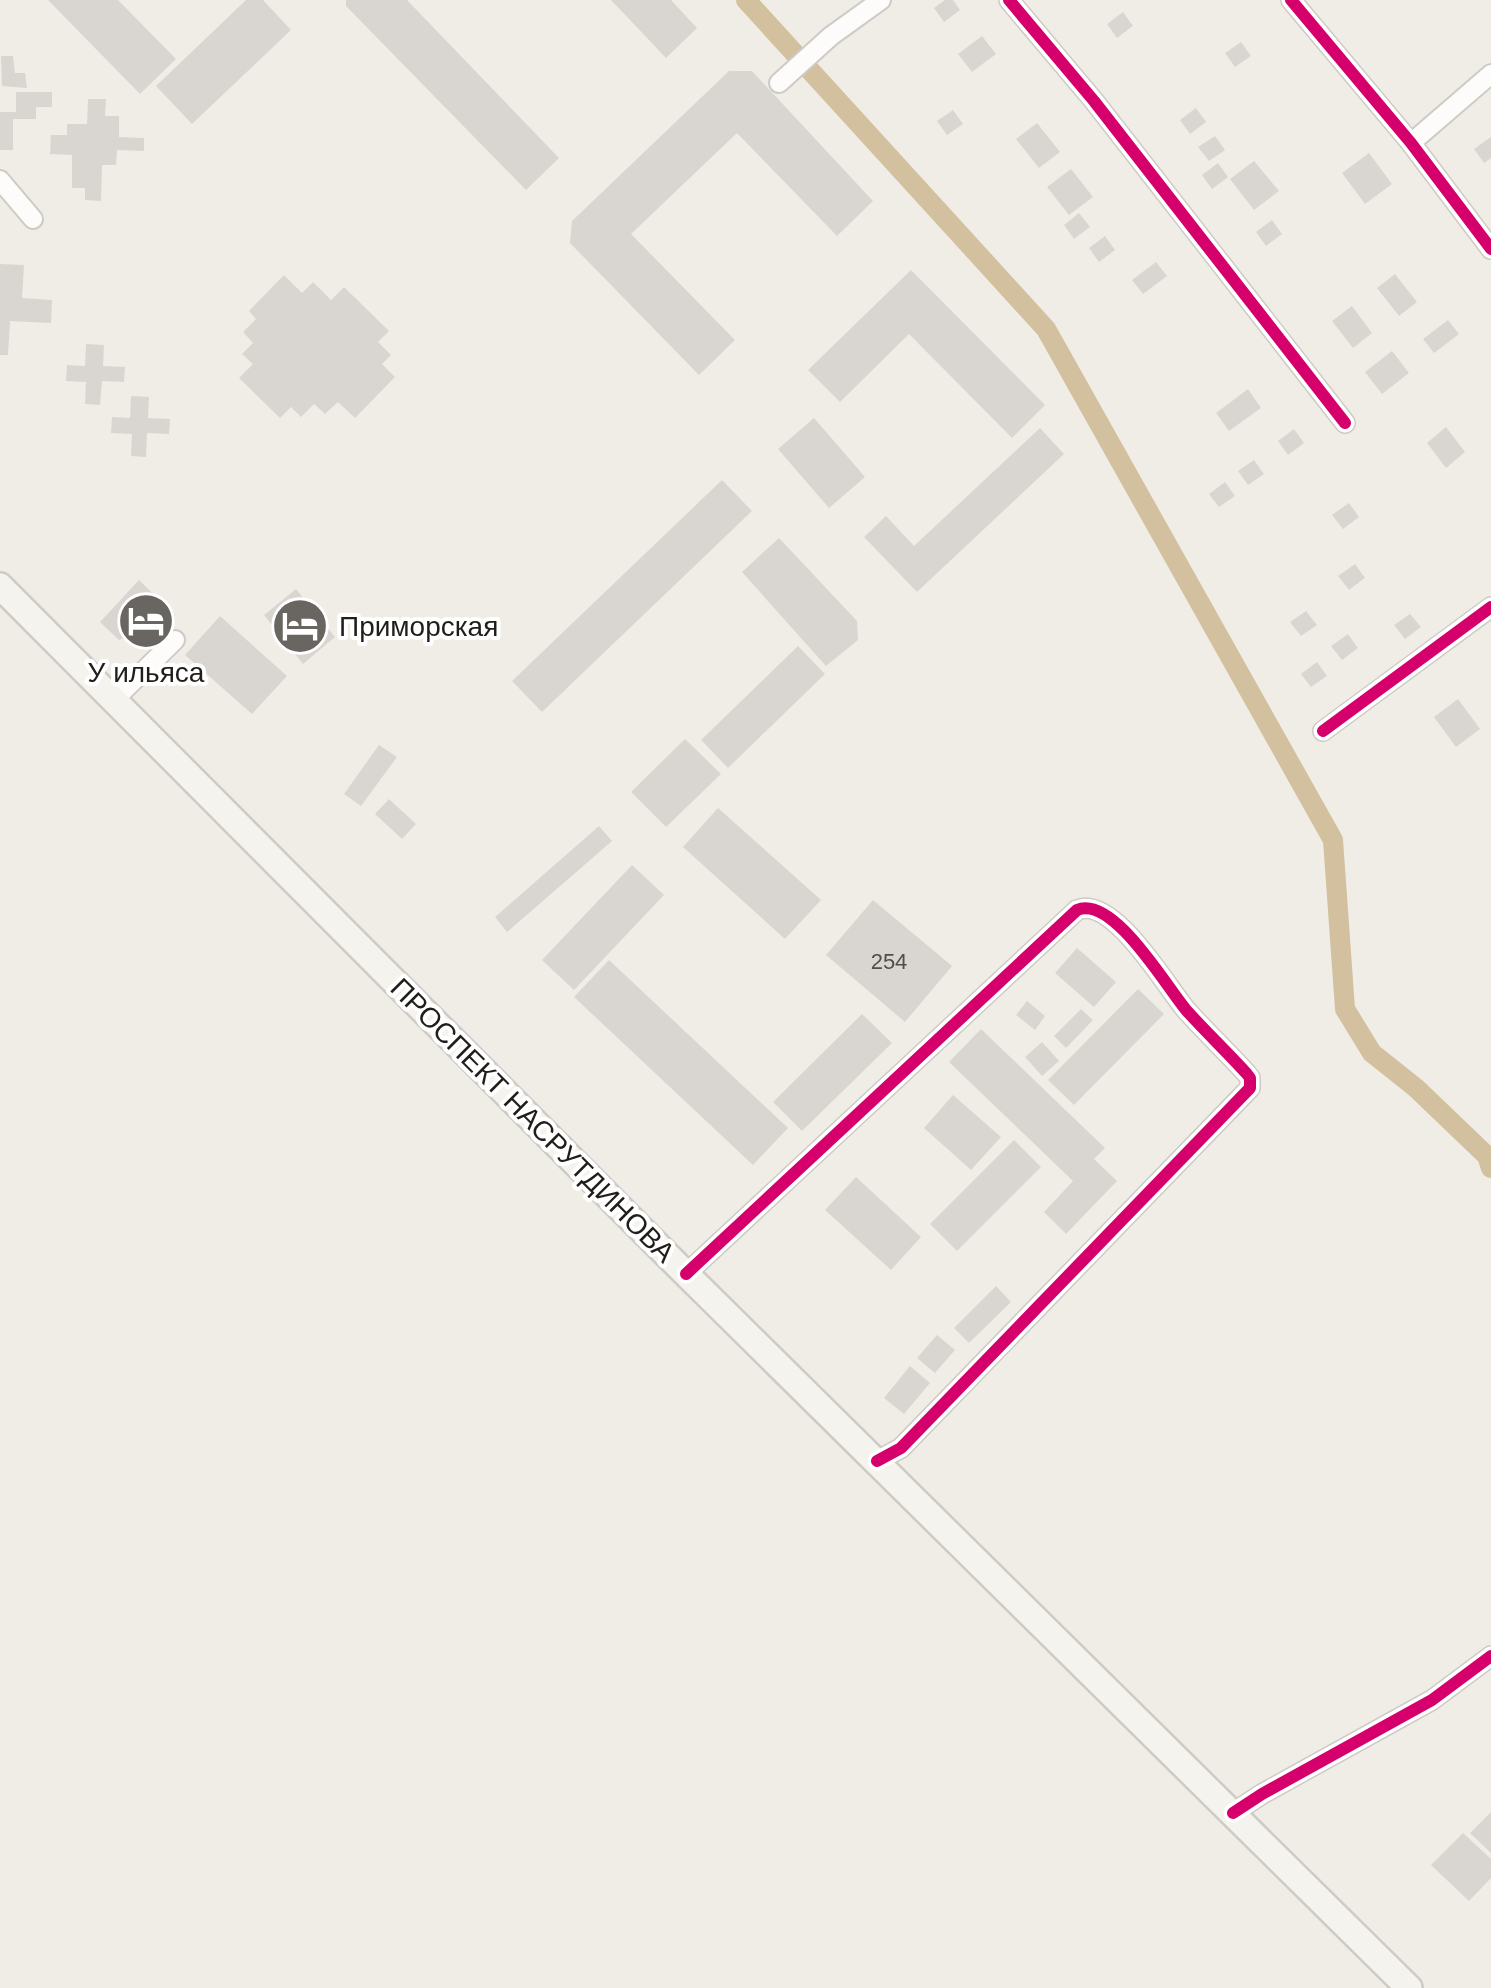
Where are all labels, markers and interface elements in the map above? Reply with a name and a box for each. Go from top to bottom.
hotel icon: У ильяса [116,591,176,651]
hotel icon: Приморская [270,596,330,656]
place label: Приморская [339,611,498,642]
place label: У ильяса [88,657,205,688]
house number: 254 [871,949,907,974]
street label: ПРОСПЕКТ НАСРУТДИНОВА [384,972,681,1269]

